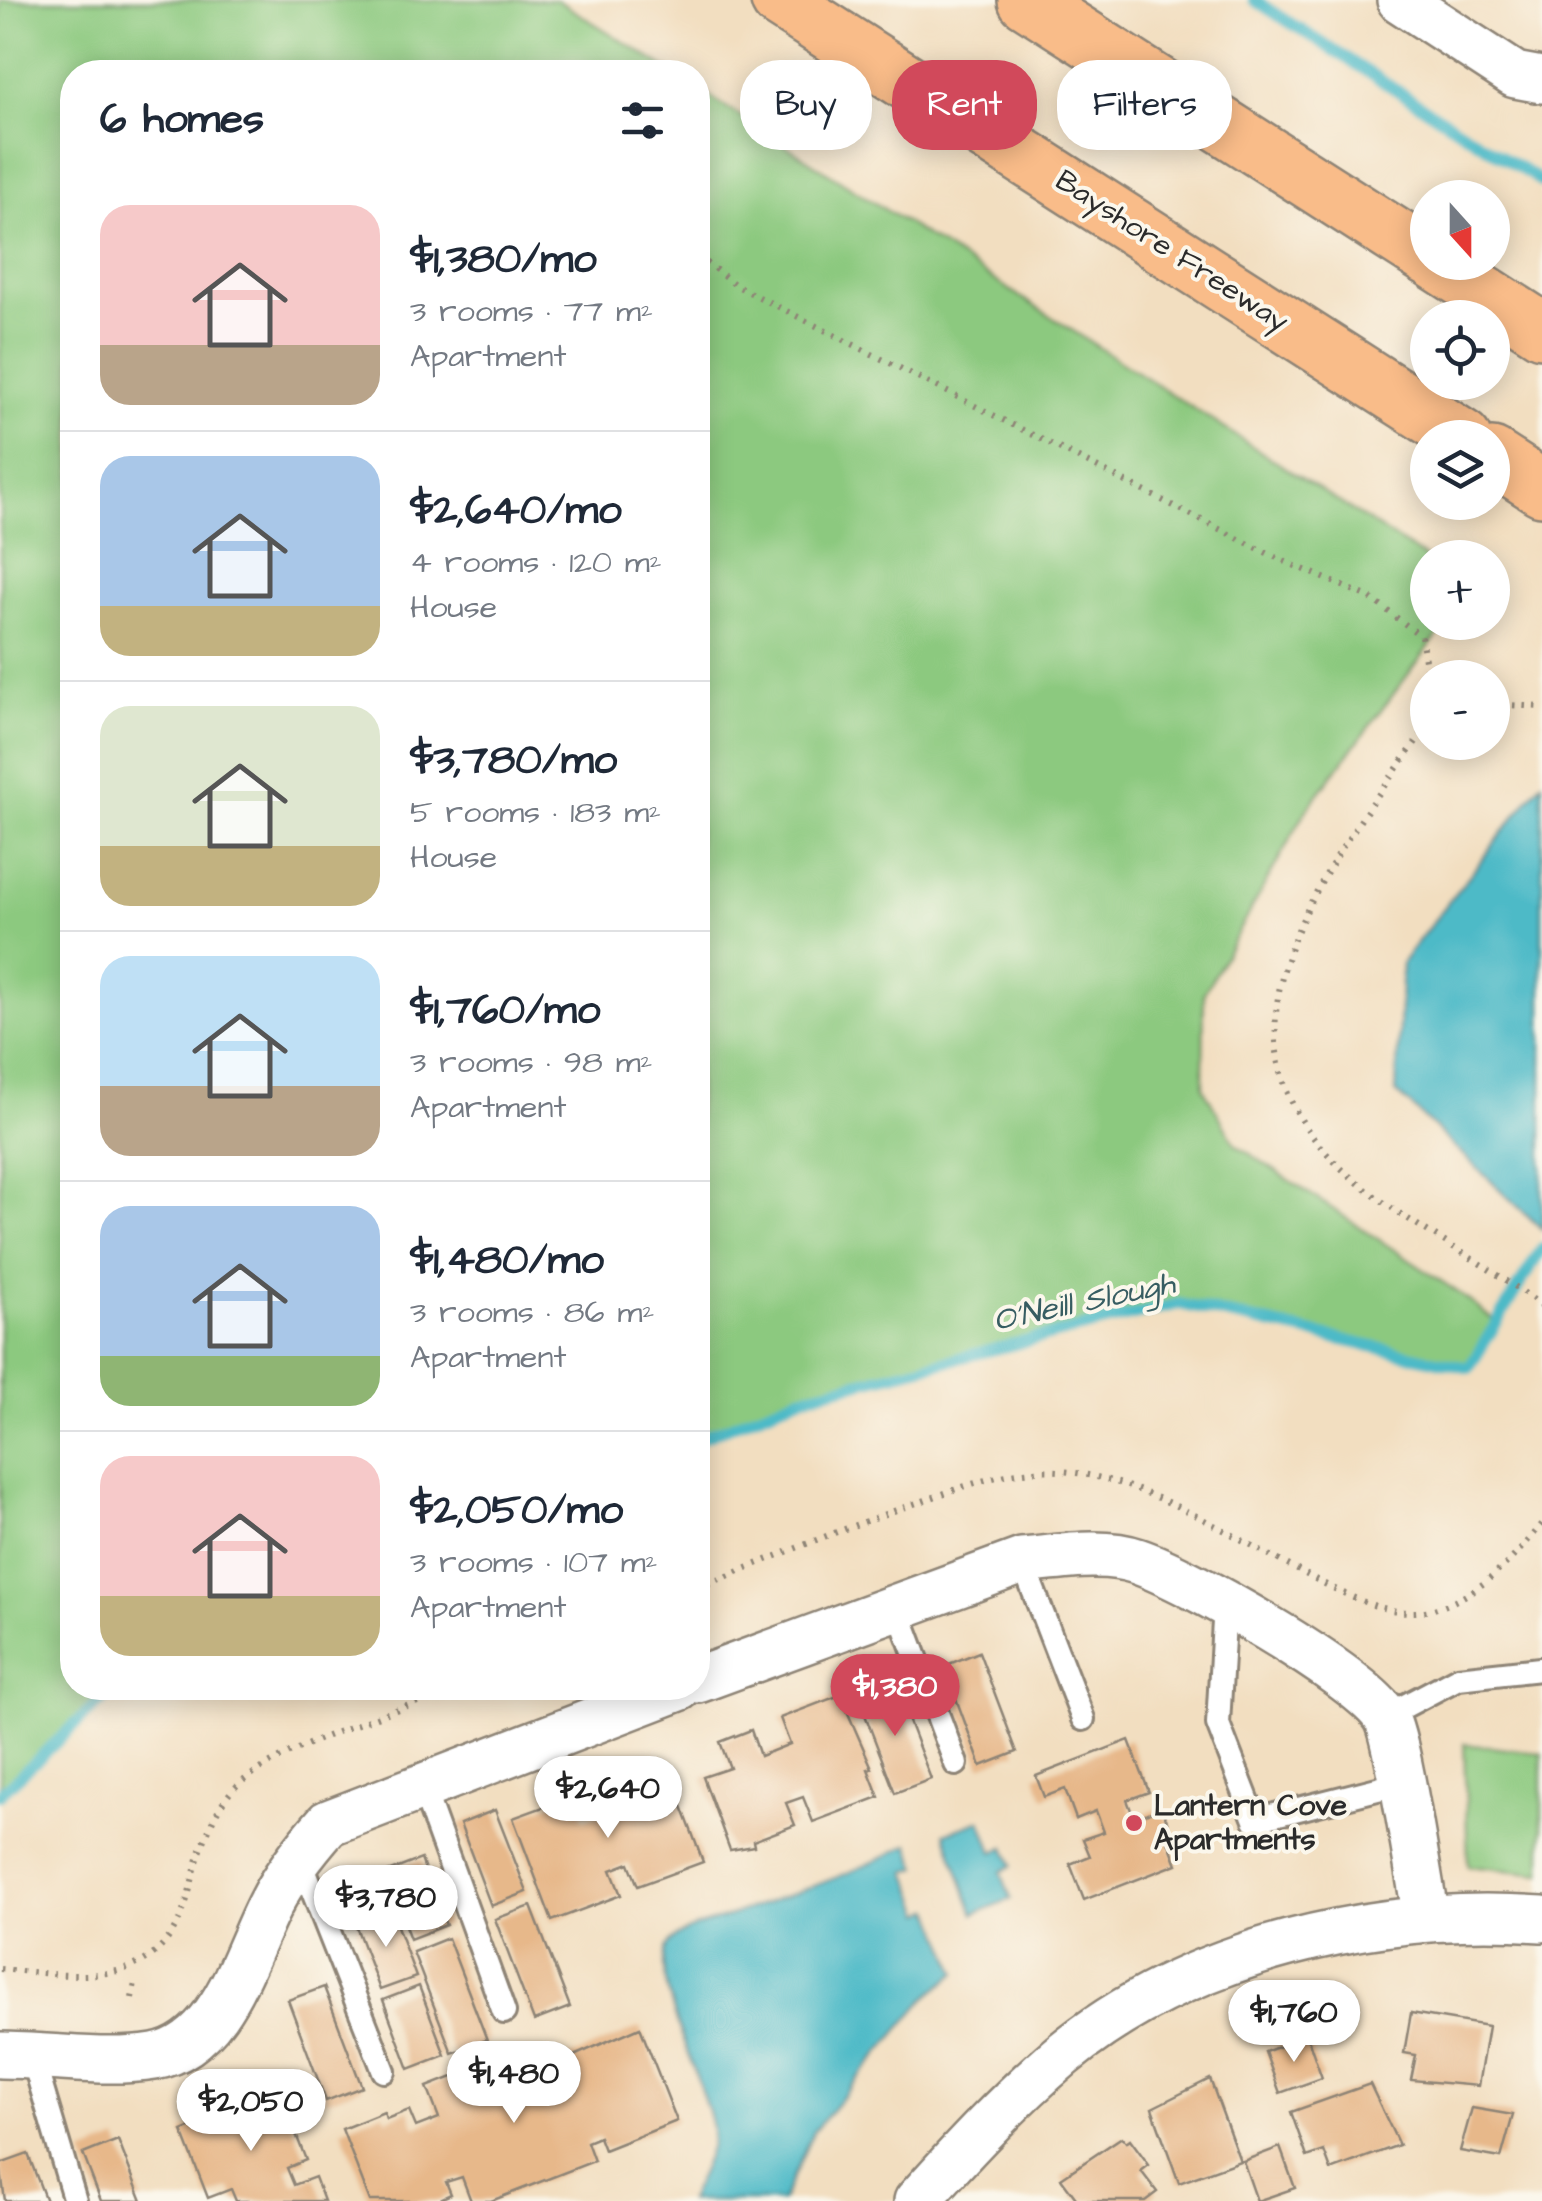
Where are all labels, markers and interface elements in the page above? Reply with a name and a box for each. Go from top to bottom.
chip: Buy [740,60,872,150]
chip: Rent [892,60,1037,150]
chip: Filters [1057,60,1232,150]
text: 6 homes [100,91,264,149]
icon: filters [615,93,670,148]
street label: Bayshore Freeway [1047,160,1297,343]
north arrow [1410,180,1510,280]
map controls [1410,180,1510,760]
text: $1,380/mo [410,231,597,289]
icon: home [180,245,300,365]
text: 3 rooms · 77 m² [410,289,653,334]
button: locate [1410,300,1510,400]
text: Apartment [410,334,566,379]
button: layers [1410,420,1510,520]
text: $2,640/mo [410,482,622,540]
icon: home [180,496,300,616]
text: 4 rooms · 120 m² [410,540,662,585]
button: + [1410,540,1510,640]
text: House [410,585,497,630]
button: − [1410,660,1510,760]
text: $3,780/mo [410,732,617,790]
icon: home [180,746,300,866]
text: 5 rooms · 183 m² [410,790,661,835]
text: House [410,835,497,880]
text: $1,760/mo [410,982,600,1040]
icon: home [180,996,300,1116]
text: 3 rooms · 98 m² [410,1040,653,1085]
text: Apartment [410,1085,566,1130]
text: $1,480/mo [410,1232,604,1290]
icon: home [180,1246,300,1366]
water label: O'Neill Slough [989,1261,1180,1344]
text: 3 rooms · 86 m² [410,1290,654,1335]
text: Apartment [410,1335,566,1380]
text: $2,050/mo [410,1482,623,1540]
icon: home [180,1496,300,1616]
text: 3 rooms · 107 m² [410,1540,658,1585]
text: Apartment [410,1585,566,1630]
pin: $1,380 [814,1654,976,1739]
text: $1,380 [853,1664,937,1709]
pin: $2,640 [527,1756,689,1841]
text: $2,640 [556,1766,660,1811]
place label: Lantern Cove Apartments [1154,1785,1347,1862]
marker: Lantern Cove Apartments [1123,1812,1145,1834]
pin: $3,780 [305,1865,467,1950]
text: $3,780 [336,1875,436,1920]
pin: $1,760 [1213,1980,1375,2065]
text: $1,760 [1250,1990,1338,2035]
pin: $1,480 [433,2041,595,2126]
text: $1,480 [469,2051,559,2096]
pin: $2,050 [170,2069,332,2154]
text: $2,050 [199,2079,303,2124]

